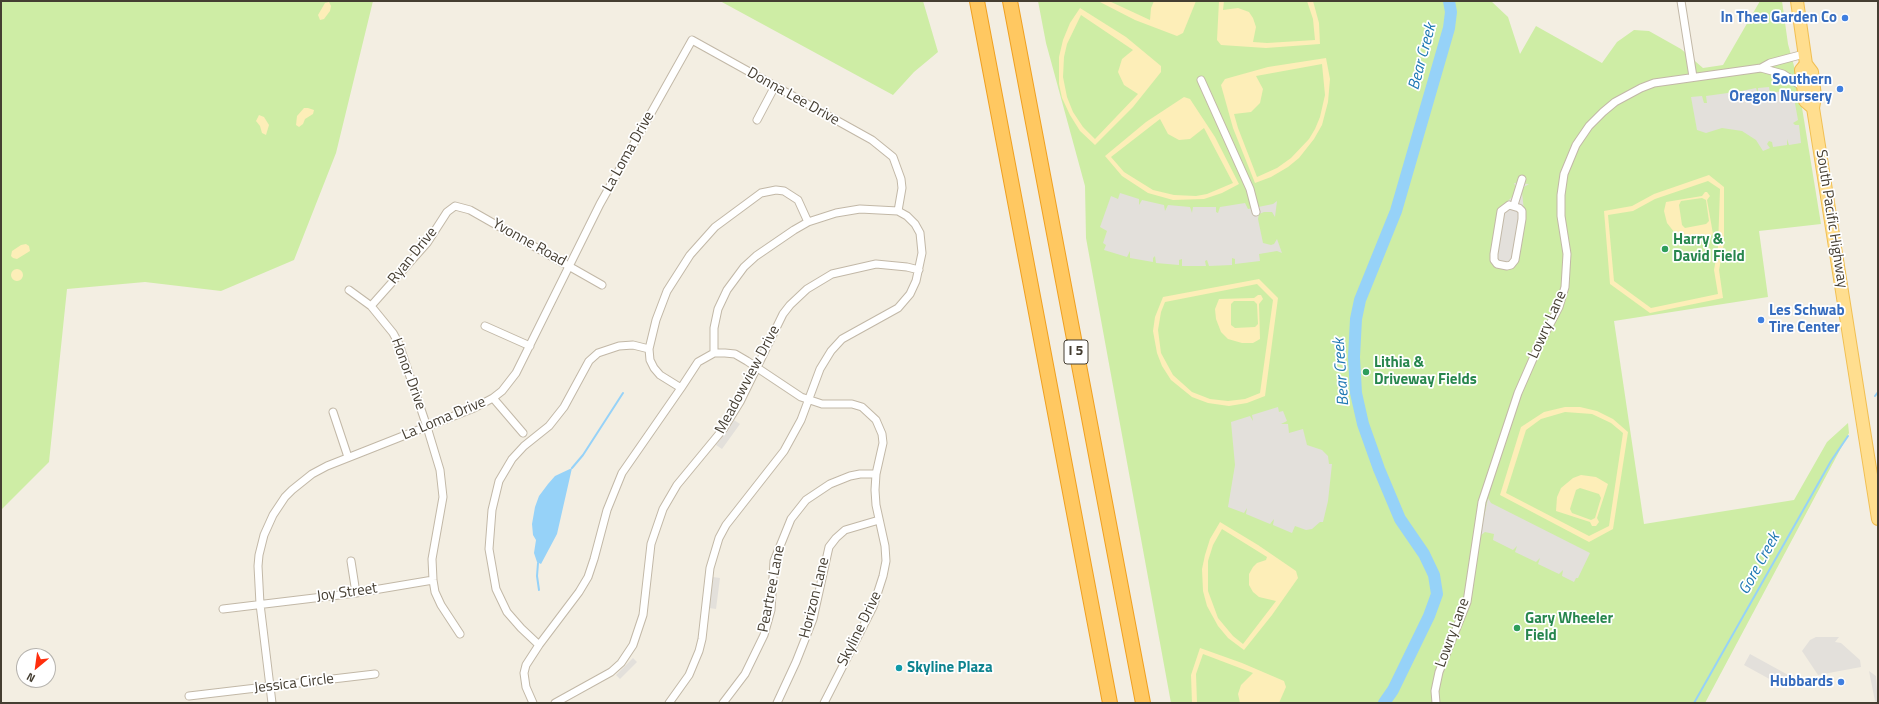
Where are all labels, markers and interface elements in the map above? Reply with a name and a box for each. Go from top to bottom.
place label: In Thee Garden Co [1720,9,1837,27]
marker: In Thee Garden Co [1840,13,1850,23]
water label: Bear Creek [1405,22,1441,92]
street label: Donna Lee Drive [744,64,842,130]
place label: Southern Oregon Nursery [1729,71,1832,106]
marker: Southern Oregon Nursery [1835,84,1845,94]
street label: La Loma Drive [600,109,658,195]
street label: South Pacific Highway [1811,148,1851,290]
street label: Yvonne Road [489,215,569,271]
street label: Ryan Drive [385,224,441,288]
place label: Harry & David Field [1673,231,1745,266]
marker: Harry & David Field [1660,244,1670,254]
street label: Lowry Lane [1525,288,1571,362]
place label: Les Schwab Tire Center [1769,302,1845,337]
marker: Les Schwab Tire Center [1756,315,1766,325]
street label: Meadowview Drive [712,323,784,437]
street label: Honor Drive [387,336,429,412]
water label: Bear Creek [1330,337,1354,407]
road number: I 5 [1064,340,1088,364]
place label: Lithia & Driveway Fields [1374,354,1477,389]
marker: Lithia & Driveway Fields [1361,367,1371,377]
street label: La Loma Drive [399,393,489,445]
water label: Gore Creek [1735,530,1785,598]
street label: Peartree Lane [755,544,789,634]
street label: Horizon Lane [796,556,834,640]
street label: Joy Street [315,580,379,606]
street label: Skyline Drive [834,589,886,669]
street label: Lowry Lane [1432,596,1474,670]
place label: Gary Wheeler Field [1525,610,1613,645]
marker: Gary Wheeler Field [1512,623,1522,633]
north arrow [16,648,56,688]
place label: Skyline Plaza [907,659,993,677]
marker: Skyline Plaza [894,663,904,673]
text: N [23,669,38,686]
street label: Jessica Circle [253,670,335,698]
place label: Hubbards [1770,673,1833,691]
marker: Hubbards [1836,677,1846,687]

